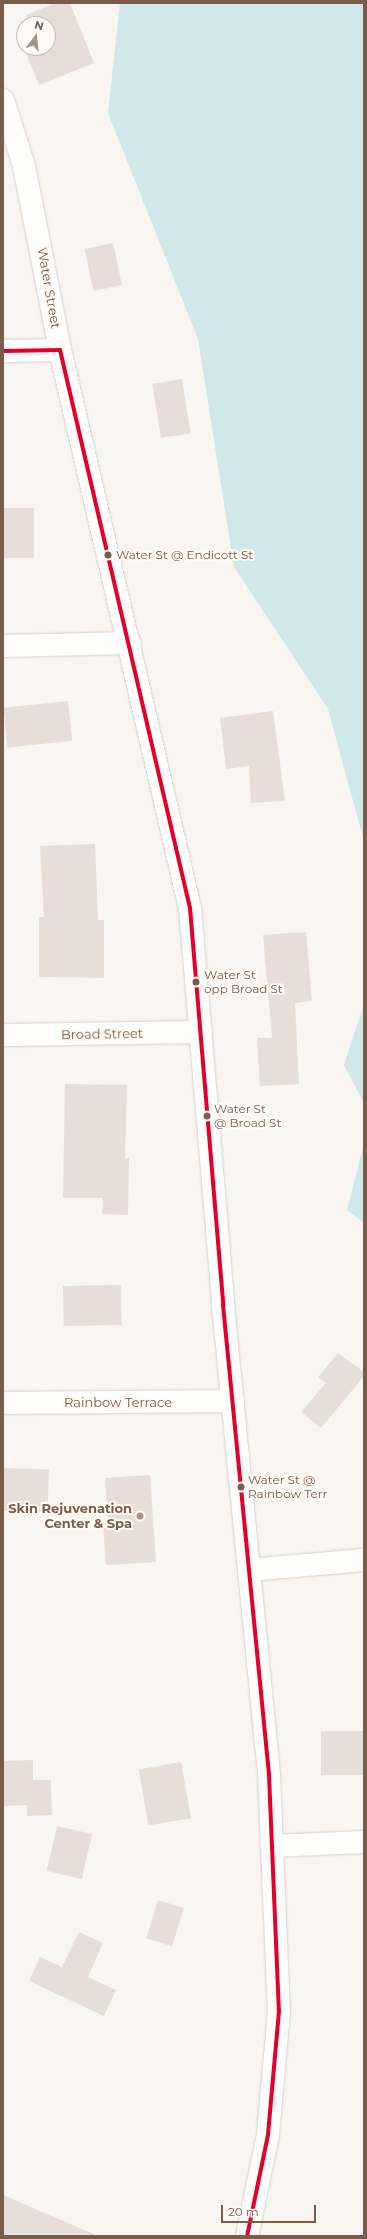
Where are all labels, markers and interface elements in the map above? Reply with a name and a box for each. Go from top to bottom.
north arrow [16,16,56,56]
text: N [33,17,45,33]
street label: Water Street [34,246,64,330]
place label: Water St @ Endicott St [116,548,253,562]
marker: Water St @ Endicott St [103,550,113,560]
place label: Water St opp Broad St [204,968,283,996]
marker: Water St opp Broad St [191,977,201,987]
street label: Broad Street [61,1025,143,1043]
place label: Water St @ Broad St [214,1102,281,1130]
marker: Water St @ Broad St [202,1111,212,1121]
street label: Rainbow Terrace [64,1394,172,1410]
place label: Water St @ Rainbow Terr [248,1473,327,1501]
marker: Water St @ Rainbow Terr [236,1482,246,1492]
place label: Skin Rejuvenation Center & Spa [8,1501,132,1532]
marker: Skin Rejuvenation Center & Spa [135,1511,145,1521]
scale bar [223,2197,318,2223]
text: 20 m [228,2204,259,2219]

